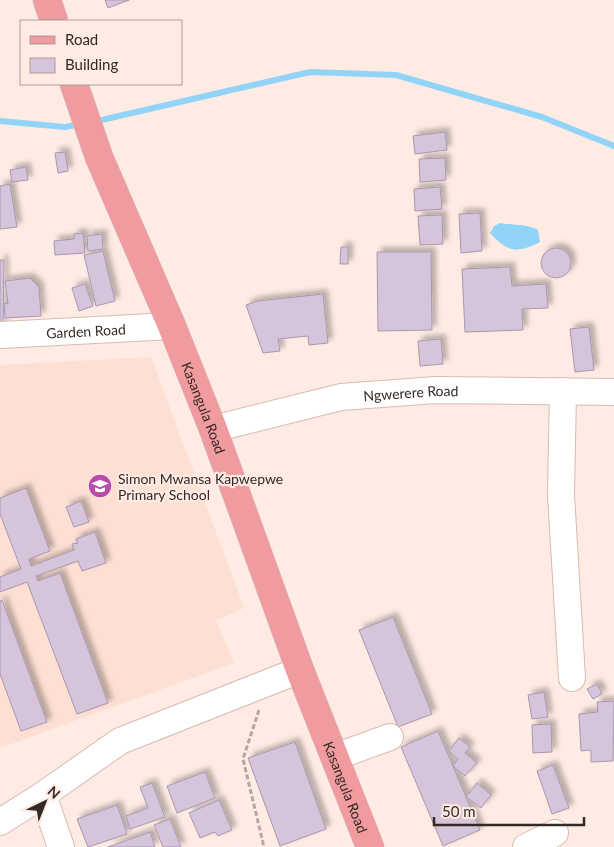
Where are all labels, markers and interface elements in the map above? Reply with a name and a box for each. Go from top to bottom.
legend [20,20,182,85]
text: Road [65,30,98,48]
text: Building [65,55,118,73]
street label: Garden Road [46,320,126,341]
street label: Kasangula Road [179,359,230,456]
street label: Ngwerere Road [363,381,458,404]
place label: Simon Mwansa Kapwepwe Primary School [118,470,283,503]
school or university icon: Simon Mwansa Kapwepwe Primary School [87,473,113,499]
street label: Kasangula Road [320,739,372,835]
north arrow [20,777,70,827]
text: N [44,782,64,802]
scale bar [434,794,584,826]
text: 50 m [442,802,476,820]

